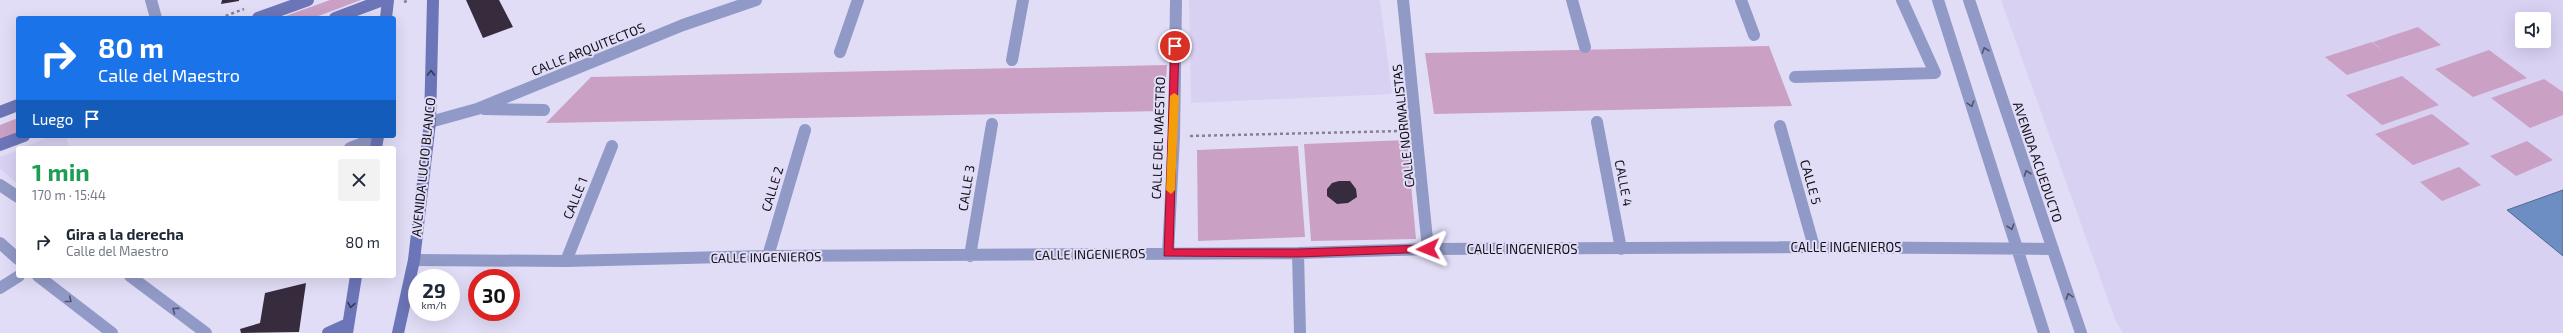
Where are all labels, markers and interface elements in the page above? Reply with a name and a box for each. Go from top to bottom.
map controls [2515,12,2551,48]
button: sound [2515,12,2551,48]
street label: CALLE ARQUITECTOS [529,19,647,79]
pin [1158,29,1192,63]
text: 80 m [98,30,164,64]
icon: right [32,32,84,84]
icon: arrive [1164,35,1186,57]
one-way arrow [1982,46,1990,53]
text: Calle del Maestro [98,64,240,86]
street label: CALLE NORMALISTAS [1389,64,1417,188]
one-way arrow [427,70,436,76]
street label: CALLE DEL MAESTRO [1148,76,1168,200]
street label: AVENIDA LUCIO BLANCO [408,96,438,238]
one-way arrow [1967,100,1975,107]
street label: AVENIDA ACUEDUCTO [2010,100,2066,224]
icon: arrive [81,108,103,130]
text: Luego [32,110,73,128]
text: 1 min [32,157,90,186]
street label: CALLE 4 [1612,158,1636,208]
street label: CALLE 5 [1797,158,1825,206]
button: close [338,159,380,201]
street label: CALLE 2 [758,164,786,214]
street label: CALLE 3 [954,164,978,212]
one-way arrow [2023,169,2032,176]
street label: CALLE 1 [559,175,591,221]
text: 170 m · 15:44 [32,187,106,203]
one-way arrow [2006,224,2015,231]
text: Gira a la derecha [66,225,184,243]
position arrow [1407,228,1449,270]
icon: right [32,231,54,253]
text: 80 m [345,233,380,251]
street label: CALLE INGENIEROS [1791,239,1901,255]
street label: CALLE INGENIEROS [1467,241,1577,257]
text: Calle del Maestro [66,243,169,259]
street label: CALLE INGENIEROS [1034,245,1146,263]
street label: CALLE INGENIEROS [710,248,822,266]
speed limit sign: 30 [468,269,520,321]
text: 29 [422,278,446,302]
one-way arrow [2065,293,2073,300]
one-way arrow [65,295,72,302]
text: km/h [422,299,446,311]
one-way arrow [347,301,356,308]
one-way arrow [172,307,179,314]

